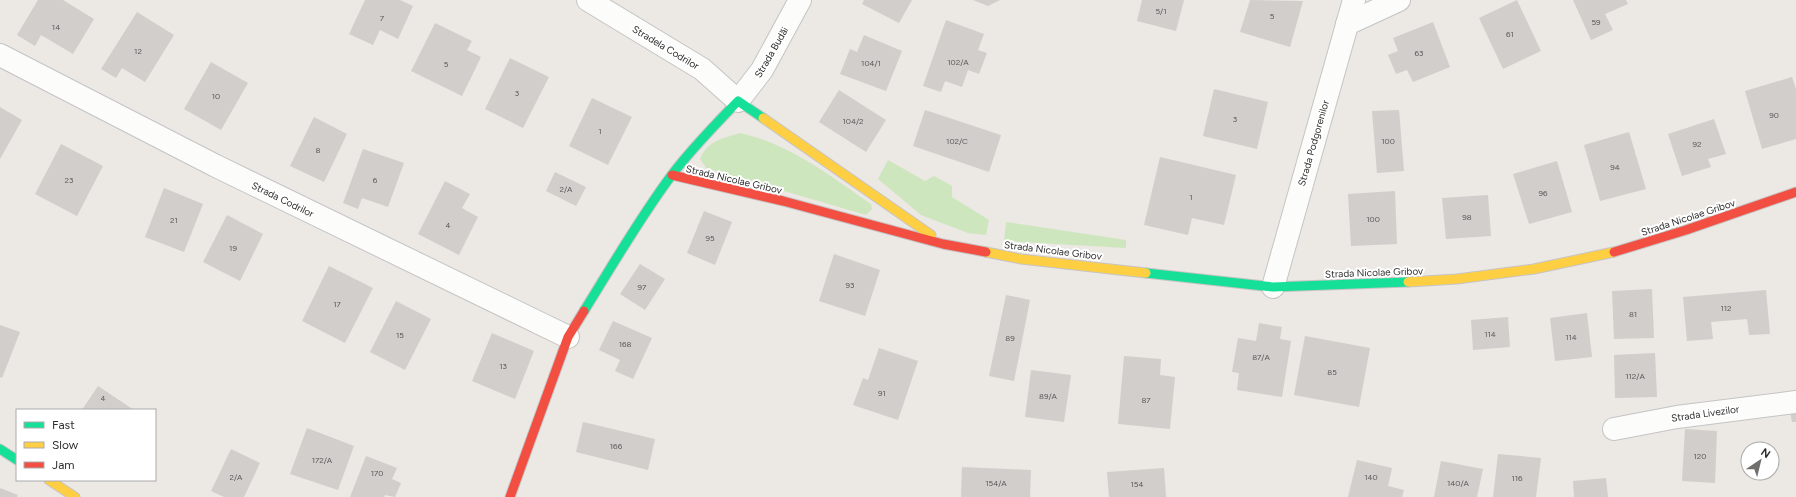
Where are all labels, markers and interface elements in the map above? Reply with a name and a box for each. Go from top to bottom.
house number: 5/1 [1155,6,1167,16]
house number: 5 [1270,11,1275,21]
house number: 7 [380,13,385,23]
house number: 59 [1591,17,1601,27]
house number: 14 [52,22,60,32]
street label: Stradela Codrilor [630,22,702,73]
street label: Strada Budăi [752,24,791,80]
house number: 61 [1506,29,1514,39]
house number: 12 [134,46,142,56]
house number: 63 [1415,48,1423,58]
house number: 102/A [947,57,969,67]
house number: 104/1 [861,58,881,68]
house number: 5 [444,59,449,69]
house number: 3 [515,88,519,98]
house number: 10 [212,91,220,101]
street label: Strada Podgorenilor [1295,98,1332,188]
house number: 90 [1769,110,1779,120]
house number: 3 [1233,114,1237,124]
house number: 104/2 [843,116,863,126]
house number: 1 [598,126,602,136]
house number: 102/C [946,136,968,146]
house number: 100 [1381,136,1395,146]
house number: 92 [1693,139,1702,149]
house number: 8 [316,145,321,155]
street label: Strada Nicolae Gribov [685,162,784,197]
house number: 94 [1610,162,1620,172]
house number: 23 [65,175,73,185]
house number: 6 [373,175,378,185]
street label: Strada Codrilor [249,179,317,220]
house number: 2/A [560,184,573,194]
house number: 96 [1538,188,1548,198]
house number: 1 [1189,192,1193,202]
street label: Strada Nicolae Gribov [1639,196,1738,239]
house number: 98 [1462,212,1472,222]
house number: 100 [1366,214,1380,224]
house number: 21 [170,215,178,225]
house number: 4 [446,220,451,230]
house number: 95 [705,233,715,243]
street label: Strada Nicolae Gribov [1003,238,1103,263]
house number: 19 [229,243,237,253]
street label: Strada Nicolae Gribov [1325,264,1424,281]
house number: 93 [846,280,854,290]
house number: 97 [638,282,647,292]
house number: 17 [333,299,341,309]
house number: 112 [1720,303,1732,313]
house number: 81 [1629,309,1637,319]
house number: 114 [1484,329,1496,339]
house number: 15 [396,330,404,340]
house number: 114 [1565,332,1577,342]
house number: 89 [1005,333,1015,343]
house number: 168 [619,339,631,349]
house number: 87/A [1252,352,1270,362]
house number: 13 [499,361,507,371]
house number: 85 [1327,367,1337,377]
house number: 112/A [1625,371,1645,381]
house number: 91 [878,388,886,398]
house number: 89/A [1039,391,1058,401]
house number: 4 [101,393,106,403]
house number: 87 [1141,395,1151,405]
street label: Strada Livezilor [1670,402,1741,425]
legend [16,409,156,481]
text: Fast [52,418,75,432]
text: Slow [52,438,79,452]
house number: 166 [610,441,623,451]
north arrow [1740,441,1780,481]
text: N [1758,445,1773,461]
house number: 120 [1694,451,1706,461]
house number: 172/A [312,455,333,465]
text: Jam [52,458,75,472]
house number: 170 [371,468,383,478]
house number: 2/A [230,472,243,482]
house number: 140 [1364,472,1378,482]
house number: 116 [1511,473,1523,483]
house number: 154/A [985,478,1007,488]
house number: 140/A [1447,478,1470,488]
house number: 154 [1131,479,1143,489]

